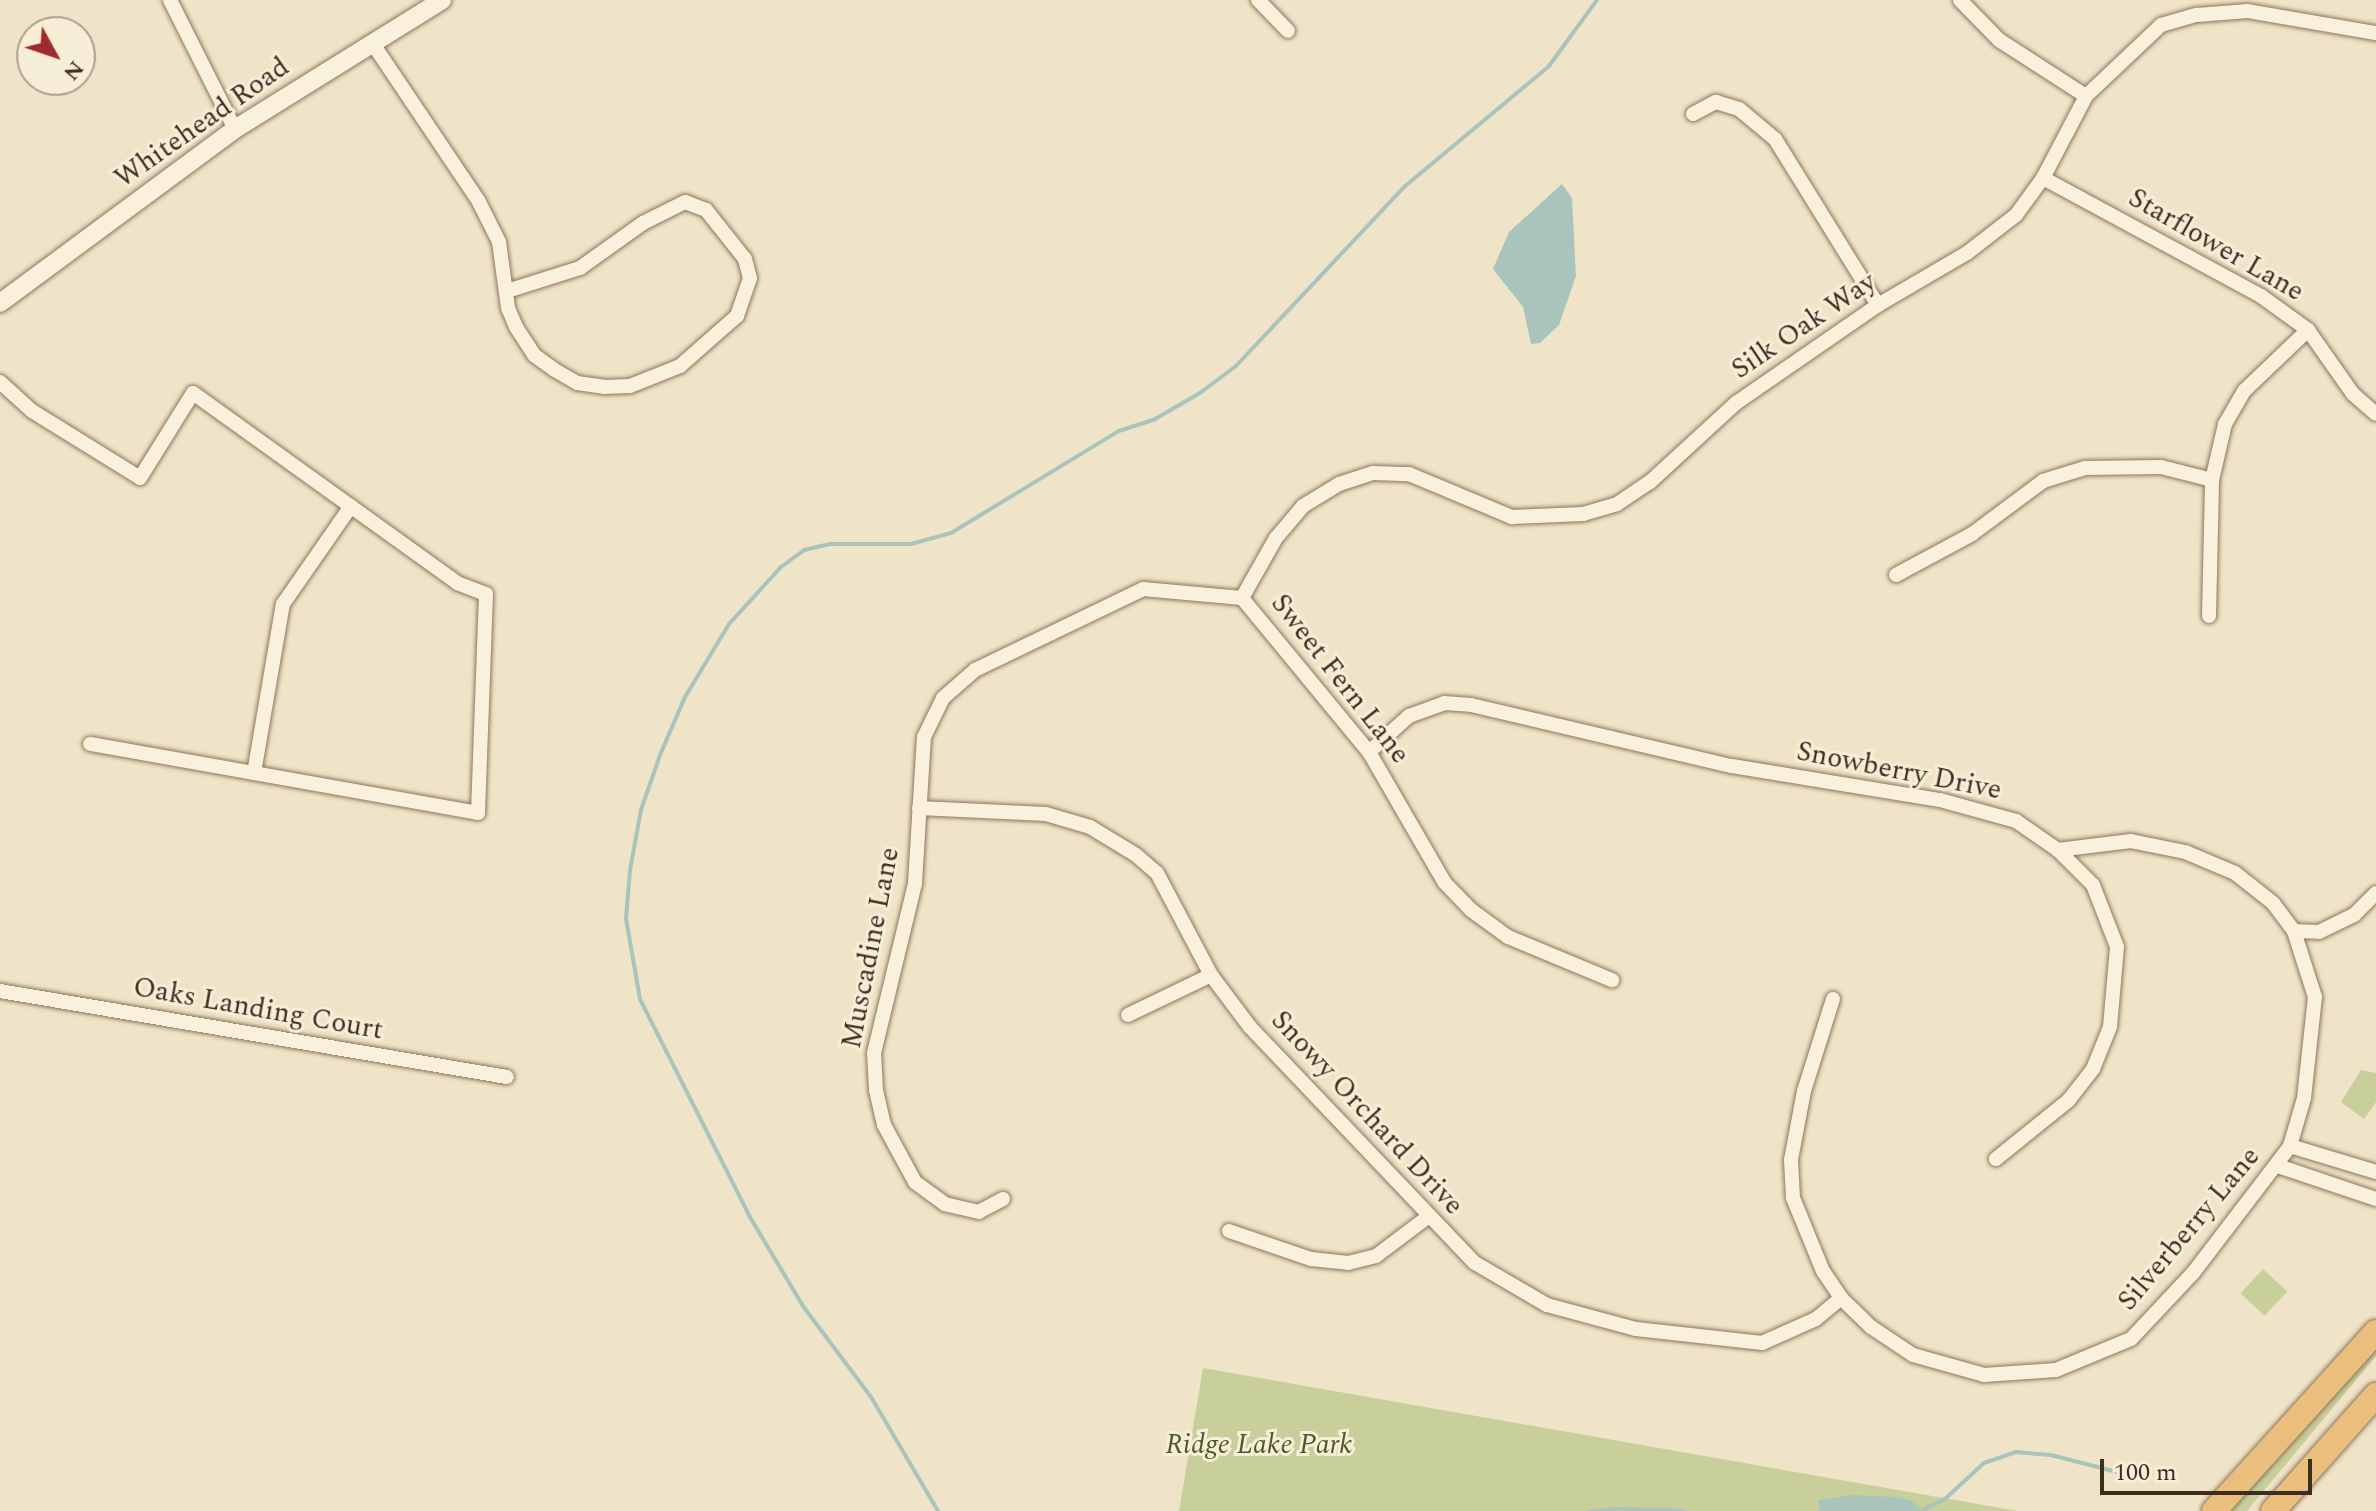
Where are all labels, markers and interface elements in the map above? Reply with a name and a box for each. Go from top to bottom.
north arrow [16,16,96,96]
street label: Whitehead Road [108,50,296,196]
text: N [55,53,92,88]
street label: Starflower Lane [2122,181,2310,309]
street label: Silk Oak Way [1725,265,1883,387]
street label: Sweet Fern Lane [1263,587,1417,771]
street label: Snowberry Drive [1794,735,2004,807]
street label: Muscadine Lane [835,845,907,1051]
street label: Oaks Landing Court [130,970,386,1048]
street label: Snowy Orchard Drive [1264,1004,1470,1222]
street label: Silverberry Lane [2111,1140,2267,1318]
park label: Ridge Lake Park [1166,1428,1352,1462]
scale bar [2104,1443,2316,1493]
text: 100 m [2114,1455,2177,1491]

